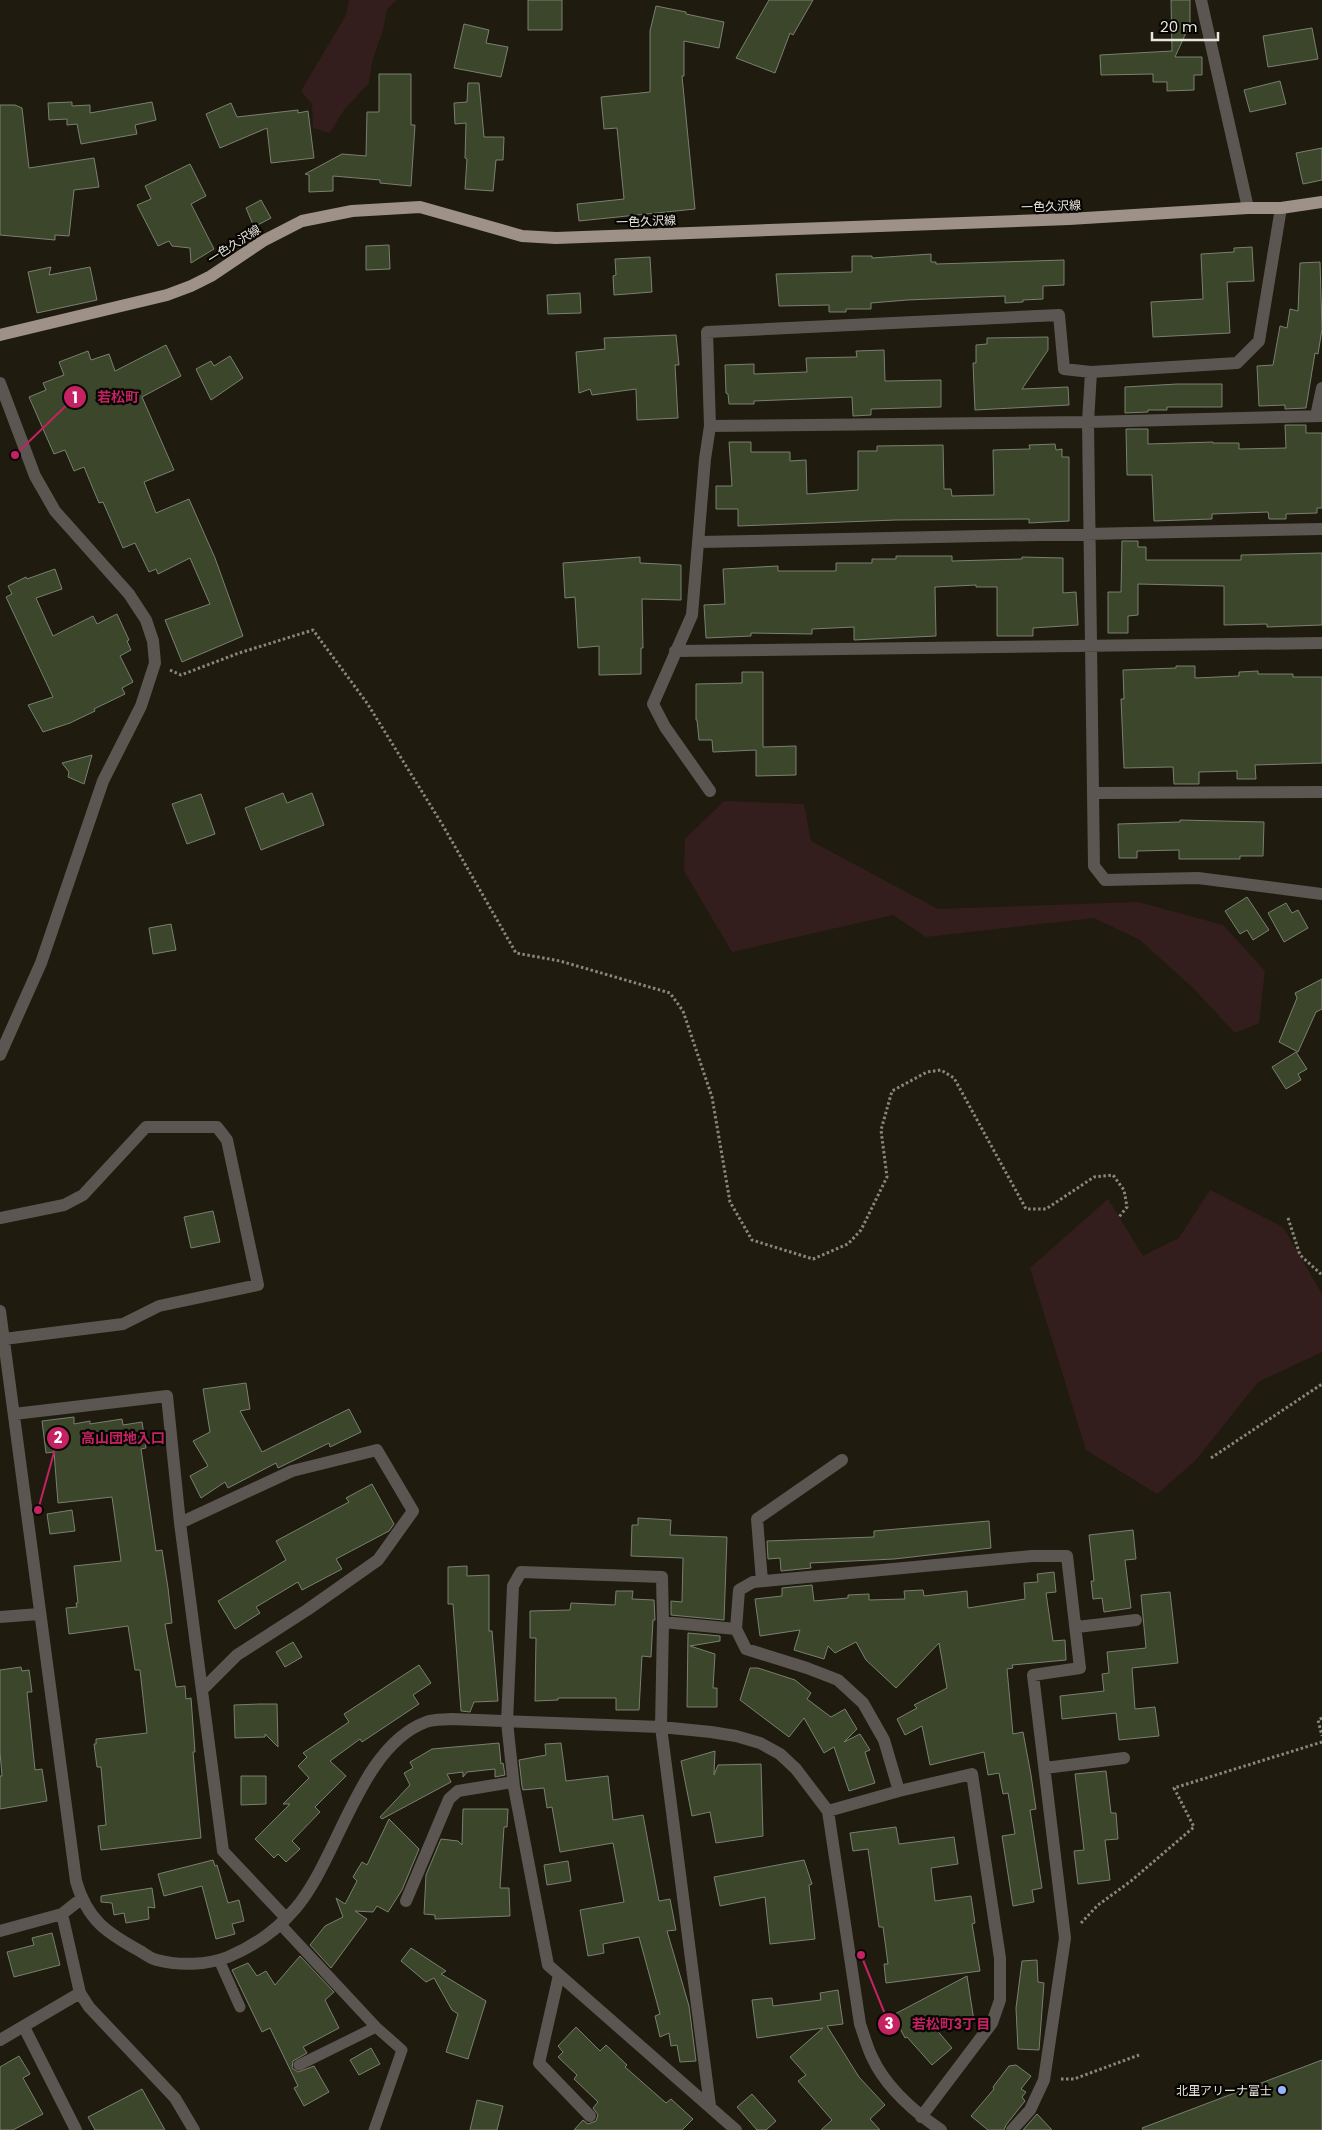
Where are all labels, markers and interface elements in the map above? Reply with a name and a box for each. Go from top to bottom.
scale bar [1152,10,1218,42]
text: 20 m [1160,16,1198,37]
street label: 一色久沢線 [1021,196,1081,216]
street label: 一色久沢線 [616,211,676,231]
street label: 一色久沢線 [204,221,264,267]
callout: 若松町 [62,383,149,412]
text: 1 [72,387,78,408]
text: 若松町 [97,387,139,407]
callout: 高山団地入口 [46,1424,175,1453]
text: 2 [54,1427,63,1448]
text: 高山団地入口 [81,1428,165,1448]
callout: 若松町3丁目 [876,2009,1000,2038]
text: 3 [884,2013,894,2034]
text: 若松町3丁目 [912,2014,990,2034]
place label: 北里アリーナ富士 [1176,2082,1272,2099]
marker: 北里アリーナ富士 [1276,2084,1288,2096]

